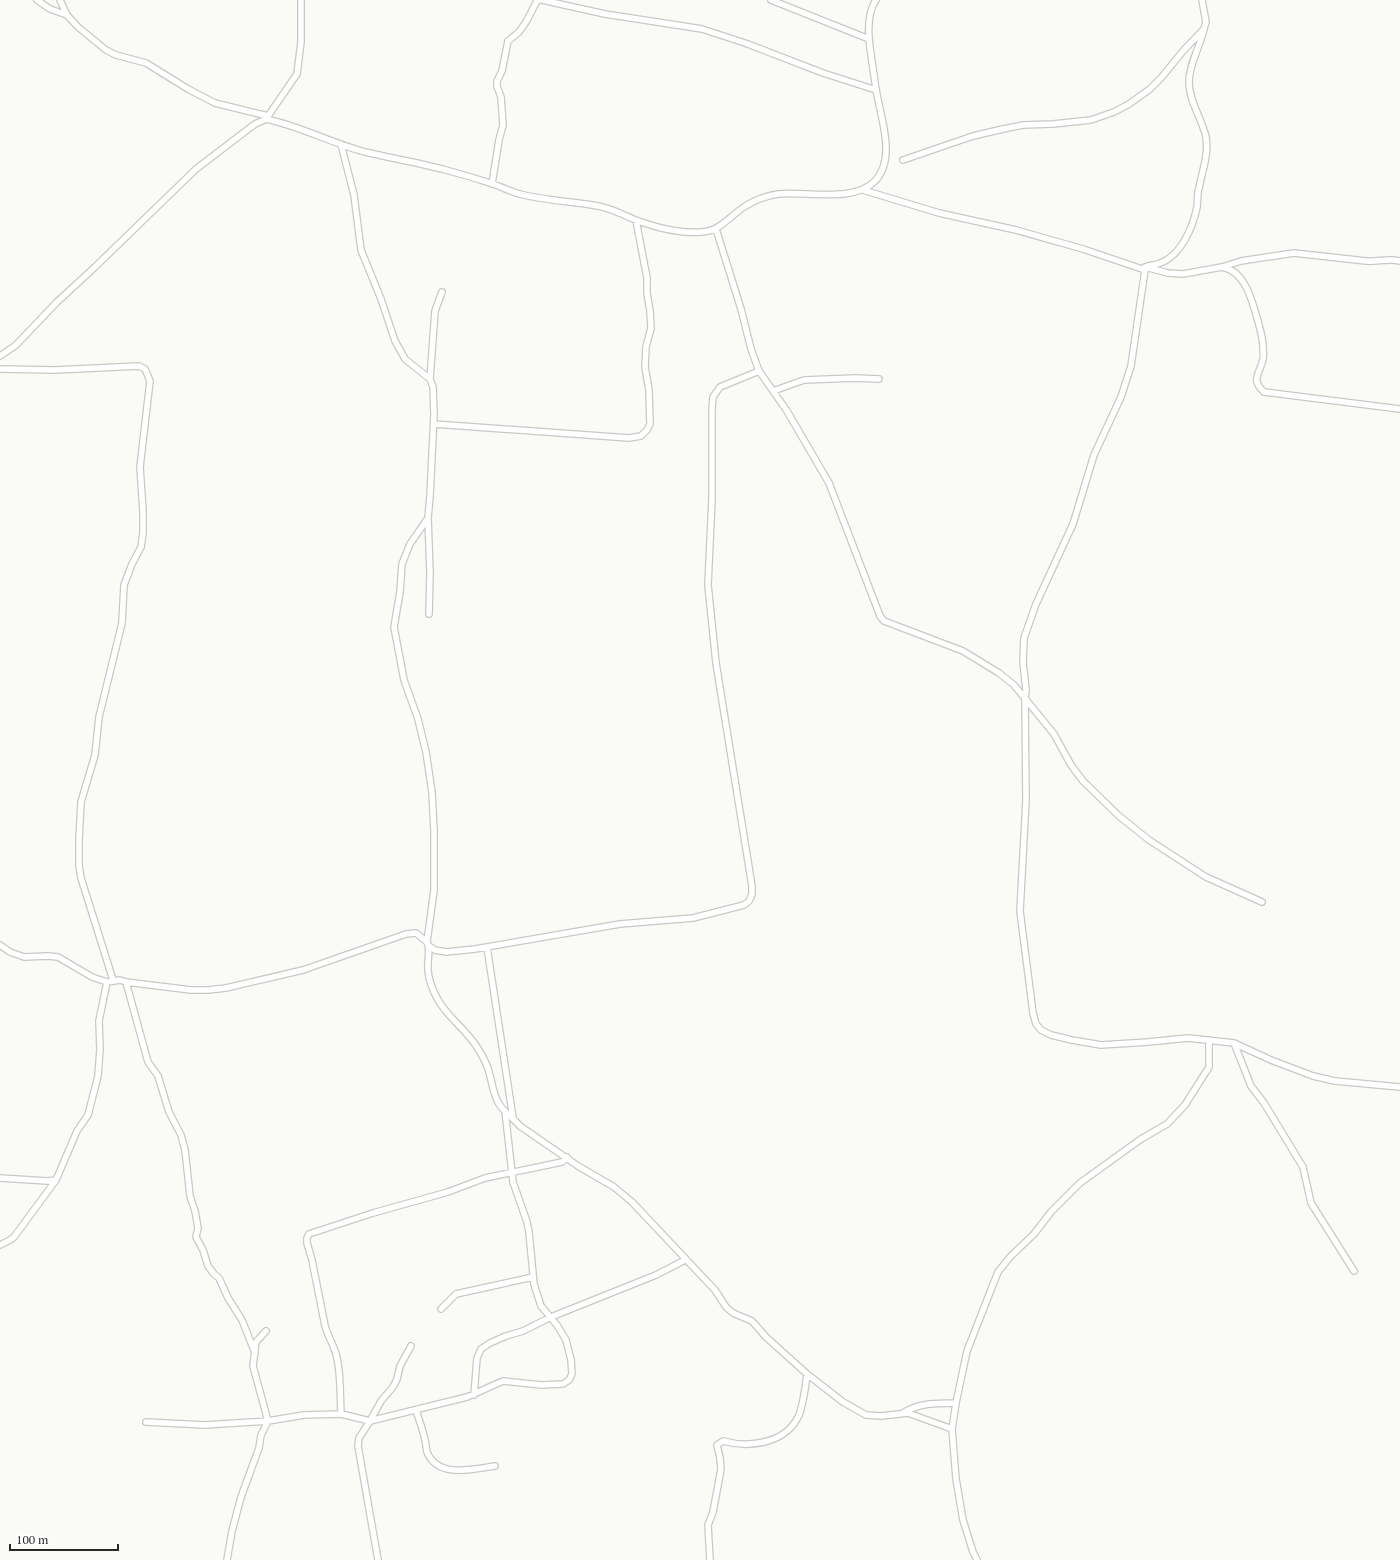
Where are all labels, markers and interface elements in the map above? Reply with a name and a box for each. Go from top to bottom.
scale bar [10,1526,118,1552]
text: 100 m [16,1532,49,1547]

